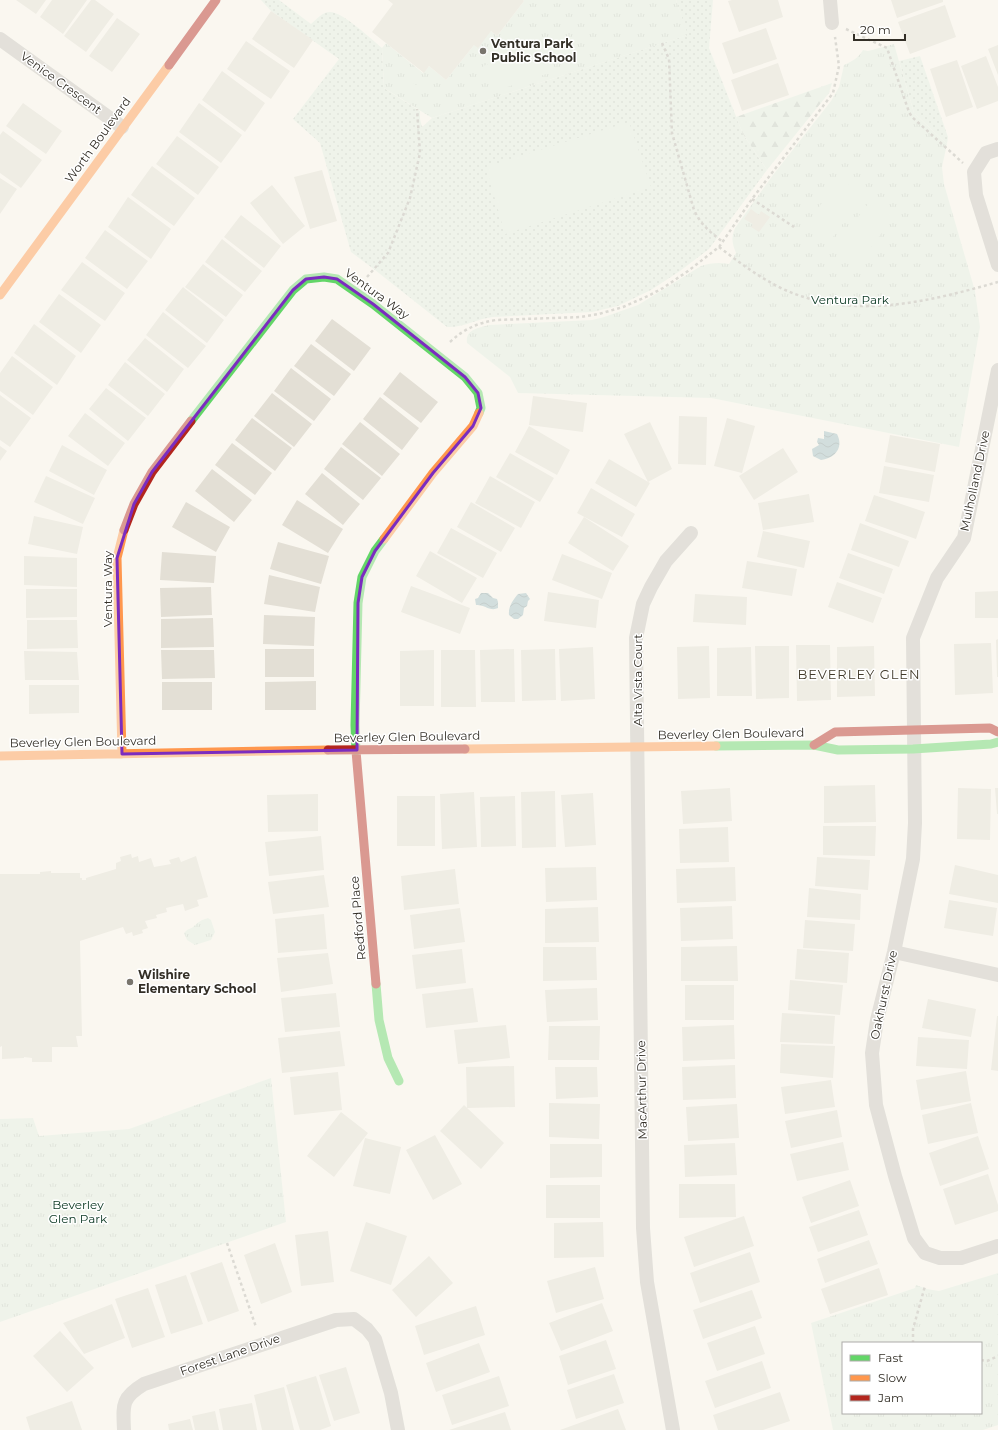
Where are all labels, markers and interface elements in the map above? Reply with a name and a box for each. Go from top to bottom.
scale bar [854,16,905,42]
text: 20 m [860,22,891,37]
place label: Ventura Park Public School [490,36,576,65]
marker: Ventura Park Public School [478,46,488,56]
street label: Venice Crescent [18,48,105,117]
street label: Worth Boulevard [61,94,134,186]
street label: Ventura Way [342,265,413,322]
park label: Ventura Park [811,292,890,307]
street label: Mulholland Drive [956,429,993,533]
street label: Ventura Way [100,550,115,627]
street label: Alta Vista Court [630,634,645,726]
district label: BEVERLEY GLEN [797,666,921,682]
street label: Beverley Glen Boulevard [658,725,804,742]
street label: Beverley Glen Boulevard [334,728,480,745]
street label: Beverley Glen Boulevard [10,733,156,750]
street label: Redford Place [346,875,369,961]
street label: Oakhurst Drive [867,949,900,1041]
place label: Wilshire Elementary School [138,967,256,996]
marker: Wilshire Elementary School [125,977,135,987]
street label: MacArthur Drive [633,1040,650,1140]
park label: Beverley Glen Park [49,1197,108,1226]
street label: Forest Lane Drive [178,1330,282,1379]
legend [842,1342,982,1414]
text: Fast [878,1350,903,1365]
text: Slow [878,1370,907,1385]
text: Jam [877,1390,904,1405]

